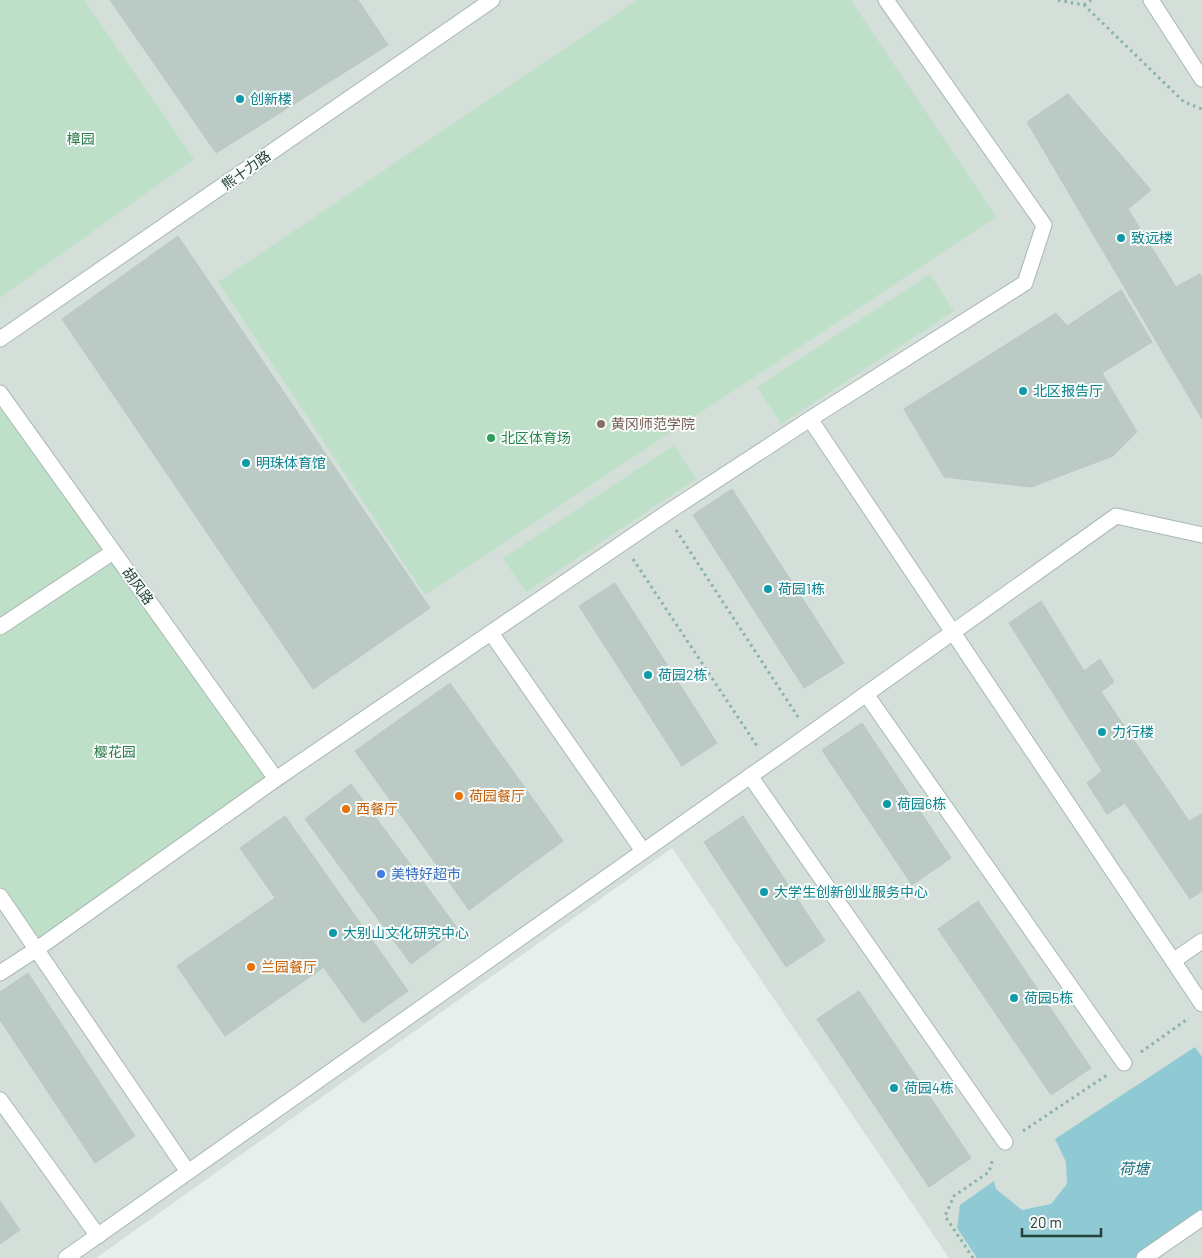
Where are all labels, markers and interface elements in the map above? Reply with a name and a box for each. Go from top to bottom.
place label: 创新楼 [250,90,292,107]
marker: 创新楼 [234,93,246,105]
park label: 樟园 [67,130,95,147]
street label: 熊十力路 [218,147,274,193]
place label: 致远楼 [1131,229,1173,246]
marker: 致远楼 [1115,232,1127,244]
place label: 北区报告厅 [1033,382,1103,399]
marker: 北区报告厅 [1017,385,1029,397]
place label: 黄冈师范学院 [611,415,695,432]
marker: 黄冈师范学院 [595,418,607,430]
place label: 北区体育场 [501,429,571,446]
marker: 北区体育场 [485,432,497,444]
place label: 明珠体育馆 [256,454,326,471]
marker: 明珠体育馆 [240,457,252,469]
street label: 胡风路 [119,564,158,608]
place label: 荷园1栋 [778,580,825,597]
marker: 荷园1栋 [762,583,774,595]
place label: 荷园2栋 [658,666,708,683]
marker: 荷园2栋 [642,669,654,681]
place label: 力行楼 [1112,723,1154,740]
marker: 力行楼 [1096,726,1108,738]
park label: 樱花园 [94,743,136,760]
place label: 荷园餐厅 [469,787,525,804]
marker: 荷园餐厅 [453,790,465,802]
place label: 荷园6栋 [897,795,946,812]
marker: 荷园6栋 [881,798,893,810]
place label: 西餐厅 [356,800,398,817]
marker: 西餐厅 [340,803,352,815]
place label: 美特好超市 [391,865,461,882]
marker: 美特好超市 [375,868,387,880]
place label: 大学生创新创业服务中心 [774,883,928,900]
marker: 大学生创新创业服务中心 [758,886,770,898]
place label: 大别山文化研究中心 [343,924,469,941]
marker: 大别山文化研究中心 [327,927,339,939]
place label: 兰园餐厅 [261,958,317,975]
marker: 兰园餐厅 [245,961,257,973]
place label: 荷园5栋 [1024,989,1073,1006]
marker: 荷园5栋 [1008,992,1020,1004]
place label: 荷园4栋 [904,1079,954,1096]
marker: 荷园4栋 [888,1082,900,1094]
water label: 荷塘 [1119,1159,1152,1177]
scale bar [1022,1206,1101,1238]
text: 20 m [1030,1213,1062,1231]

